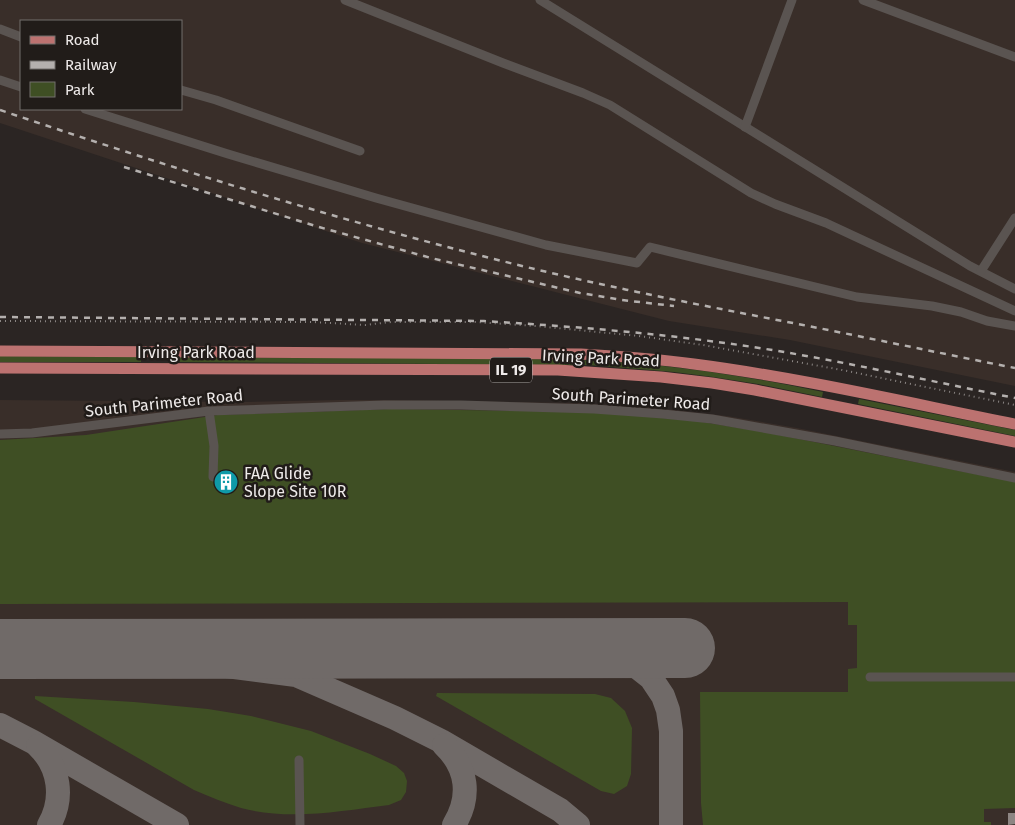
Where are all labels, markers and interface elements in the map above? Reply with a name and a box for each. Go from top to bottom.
legend [20,20,182,110]
text: Road [65,31,100,49]
text: Railway [65,56,117,74]
text: Park [65,81,95,99]
street label: Irving Park Road [137,343,255,362]
street label: Irving Park Road [542,345,660,371]
road number: IL 19 [490,358,532,382]
street label: South Parimeter Road [551,384,711,414]
street label: South Parimeter Road [84,385,244,421]
place label: FAA Glide Slope Site 10R [244,464,347,501]
building icon: FAA Glide Slope Site 10R [213,469,239,495]

